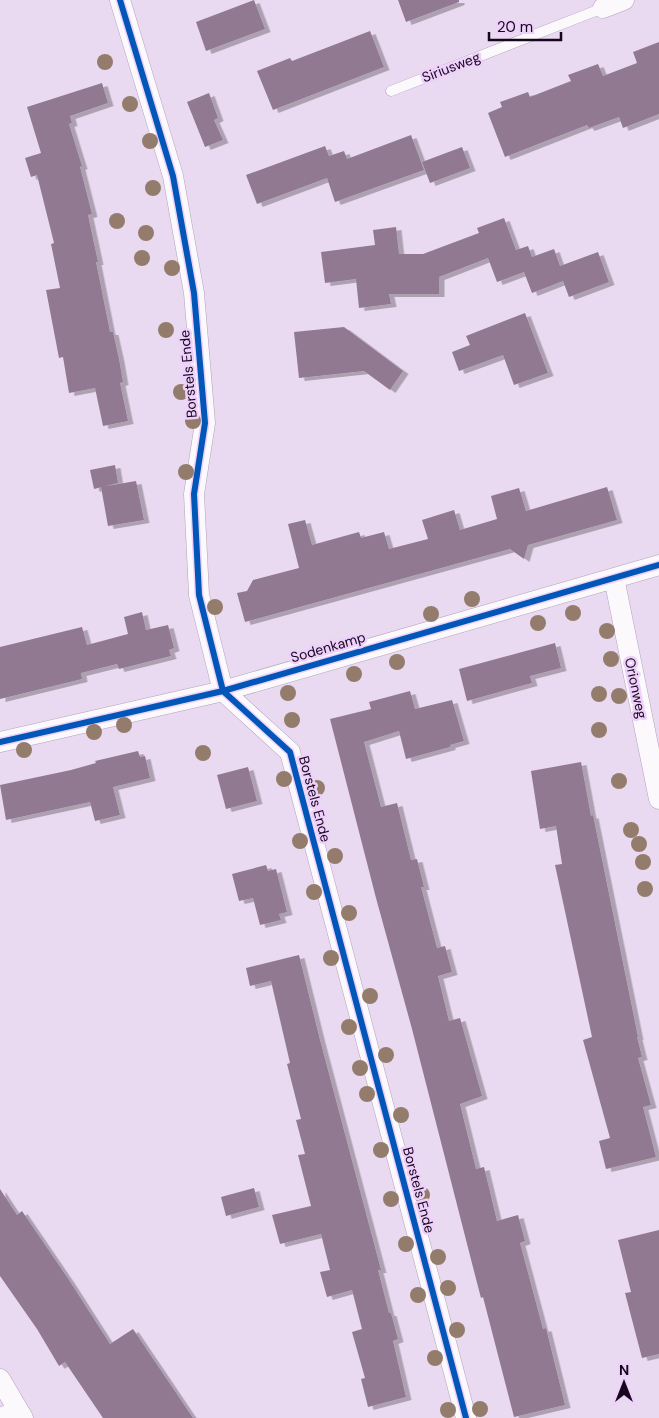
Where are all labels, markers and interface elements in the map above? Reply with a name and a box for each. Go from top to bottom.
scale bar [489,10,562,42]
text: 20 m [497,17,533,37]
street label: Siriusweg [419,48,483,86]
street label: Borstels Ende [175,329,201,419]
street label: Sodenkamp [288,628,368,666]
street label: Orionweg [621,656,651,720]
street label: Borstels Ende [295,754,335,844]
street label: Borstels Ende [399,1145,439,1235]
north arrow [599,1358,649,1408]
text: N [619,1361,629,1379]

